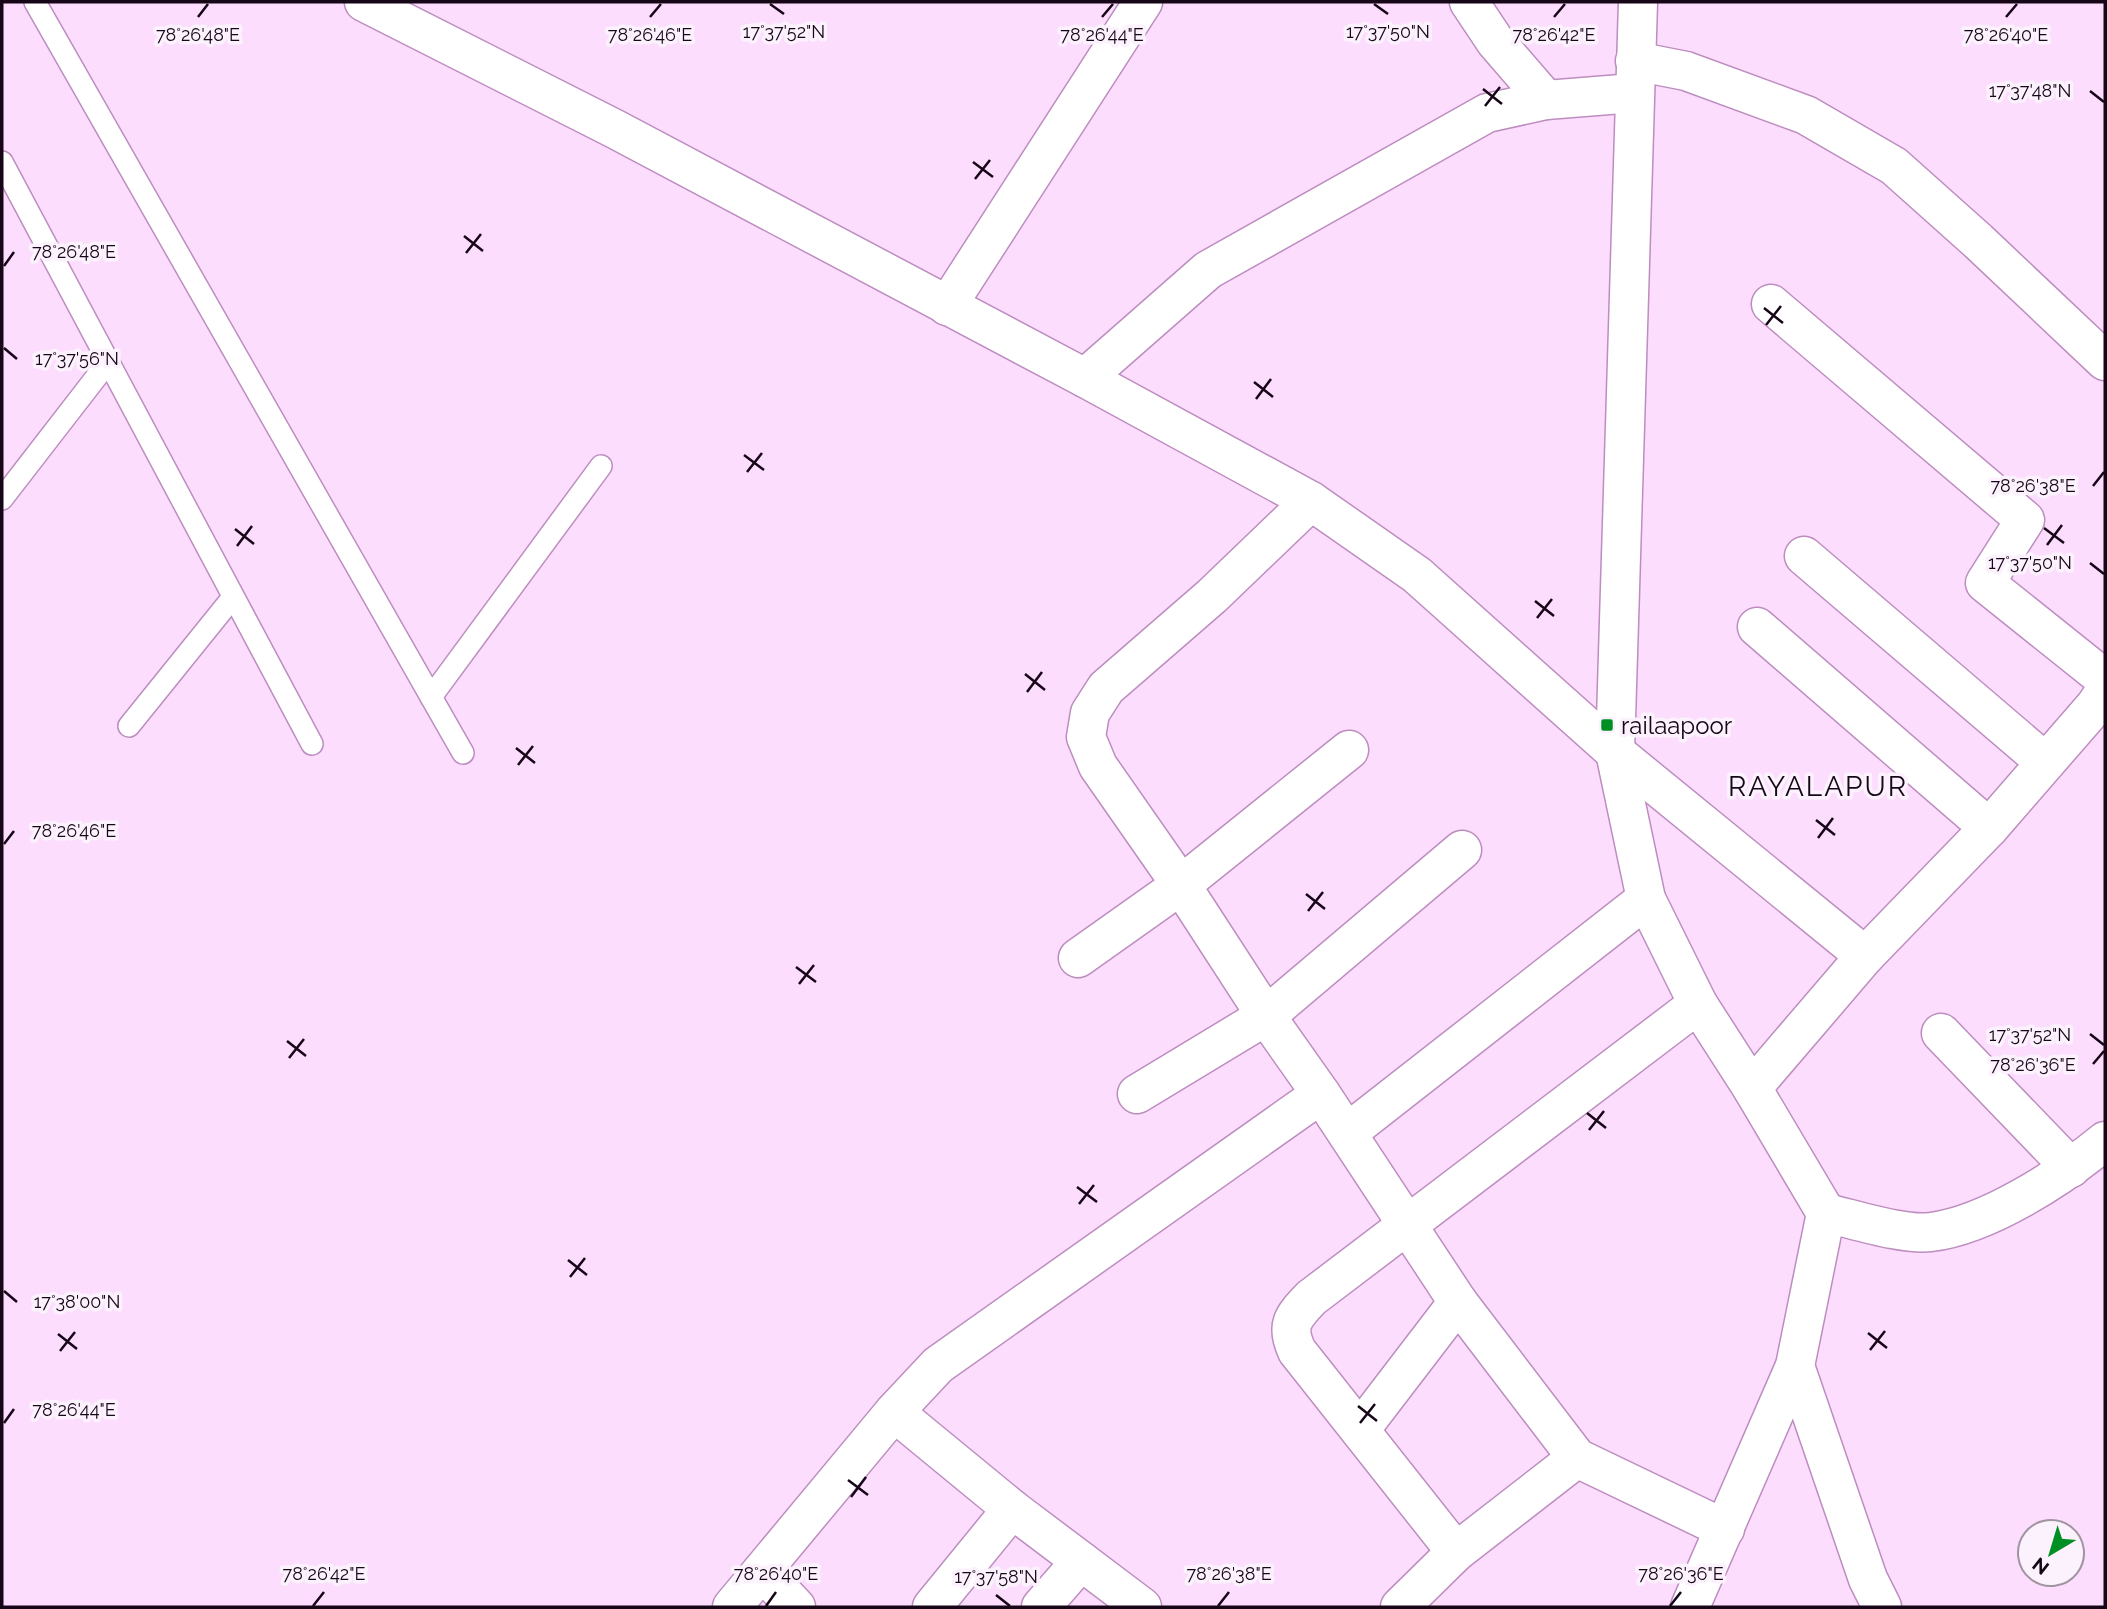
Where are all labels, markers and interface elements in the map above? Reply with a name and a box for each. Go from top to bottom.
text: 17°37'52"N [743,21,825,42]
text: 17°37'50"N [1346,21,1430,42]
text: 78°26'48"E [156,24,240,45]
text: 78°26'46"E [608,24,692,45]
text: 78°26'44"E [1060,24,1144,45]
text: 78°26'42"E [1513,24,1595,45]
text: 78°26'40"E [1964,24,2048,45]
text: 17°37'48"N [1989,80,2071,101]
text: 78°26'48"E [32,241,116,262]
text: 17°37'56"N [35,348,119,369]
text: 78°26'38"E [1990,475,2076,496]
text: 17°37'50"N [1988,552,2072,573]
place label: railaapoor [1621,711,1733,740]
marker: railaapoor [1599,717,1615,733]
district label: RAYALAPUR [1728,770,1908,803]
text: 78°26'46"E [32,820,116,841]
text: 17°37'52"N [1989,1024,2071,1045]
text: 78°26'36"E [1990,1054,2076,1075]
text: 17°38'00"N [34,1291,120,1312]
text: 78°26'44"E [32,1399,116,1420]
north arrow [2016,1518,2086,1588]
text: N [2028,1553,2053,1580]
text: 78°26'42"E [283,1563,365,1584]
text: 78°26'40"E [734,1563,818,1584]
text: 78°26'38"E [1186,1563,1272,1584]
text: 78°26'36"E [1638,1563,1724,1584]
text: 17°37'58"N [954,1566,1038,1587]

